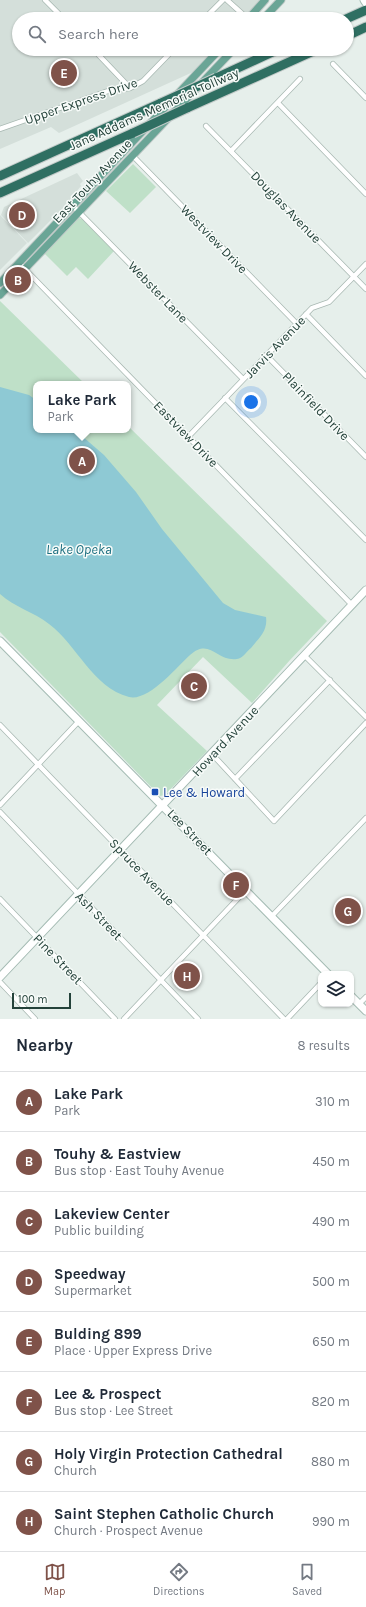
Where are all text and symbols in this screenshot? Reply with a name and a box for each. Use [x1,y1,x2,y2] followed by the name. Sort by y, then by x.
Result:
[12,12,354,56] search box
[26,23,48,45] icon: search
[58,25,139,43] text: Search here
[51,58,77,88] pin: E
[67,65,241,153] street label: Jane Addams Memorial Tollway
[23,74,139,128] street label: Upper Express Drive
[49,136,135,226] street label: East Touhy Avenue
[248,168,324,246] street label: Douglas Avenue
[9,200,35,230] pin: D
[177,202,251,277] street label: Westview Drive
[125,258,191,326] street label: Webster Lane
[5,265,31,295] pin: B
[242,313,308,381] street label: Jarvis Avenue
[280,369,353,444] street label: Plainfield Drive
[33,381,131,433] popup
[47,391,117,409] text: Lake Park
[241,392,261,412] your location
[151,398,222,470] street label: Eastview Drive
[47,409,74,424] text: Park
[69,446,95,476] pin: A
[46,541,112,558] water label: Lake Opeka
[181,671,207,701] pin: C
[189,703,262,779] street label: Howard Avenue
[163,785,245,800] place label: Lee & Howard
[150,787,160,797] marker: Lee & Howard
[164,806,216,858] street label: Lee Street
[106,835,178,909] street label: Spruce Avenue
[223,870,249,900] pin: F
[72,889,126,943] street label: Ash Street
[335,896,361,926] pin: G
[30,931,86,987] street label: Pine Street
[174,961,200,991] pin: H
[318,971,354,1007] map controls
[318,971,354,1007] button: layers
[12,991,71,1010] scale bar
[18,993,48,1006] text: 100 m
[16,1035,73,1055] text: Nearby
[297,1038,350,1053] text: 8 results
[54,1085,123,1103] text: Lake Park
[25,1094,33,1109] text: A
[315,1094,350,1109] text: 310 m
[54,1103,80,1118] text: Park
[54,1145,181,1163] text: Touhy & Eastview
[25,1154,33,1169] text: B
[312,1154,350,1169] text: 450 m
[54,1163,224,1178] text: Bus stop · East Touhy Avenue
[54,1205,169,1223] text: Lakeview Center
[25,1214,33,1229] text: C
[312,1214,350,1229] text: 490 m
[54,1223,144,1238] text: Public building
[54,1265,126,1283] text: Speedway
[25,1274,33,1289] text: D
[312,1274,350,1289] text: 500 m
[54,1283,132,1298] text: Supermarket
[54,1325,142,1343] text: Bulding 899
[25,1334,33,1349] text: E
[312,1334,350,1349] text: 650 m
[54,1343,212,1358] text: Place · Upper Express Drive
[54,1385,161,1403] text: Lee & Prospect
[25,1394,33,1409] text: F
[312,1394,350,1409] text: 820 m
[54,1403,173,1418] text: Bus stop · Lee Street
[54,1445,283,1463] text: Holy Virgin Protection Cathedral
[25,1454,33,1469] text: G
[311,1454,350,1469] text: 880 m
[54,1463,97,1478] text: Church
[54,1505,274,1523] text: Saint Stephen Catholic Church
[24,1514,34,1529] text: H
[312,1514,350,1529] text: 990 m
[54,1523,203,1538] text: Church · Prospect Avenue
[44,1561,66,1598] tab: Map
[153,1561,205,1598] tab: Directions
[292,1561,322,1598] tab: Saved

